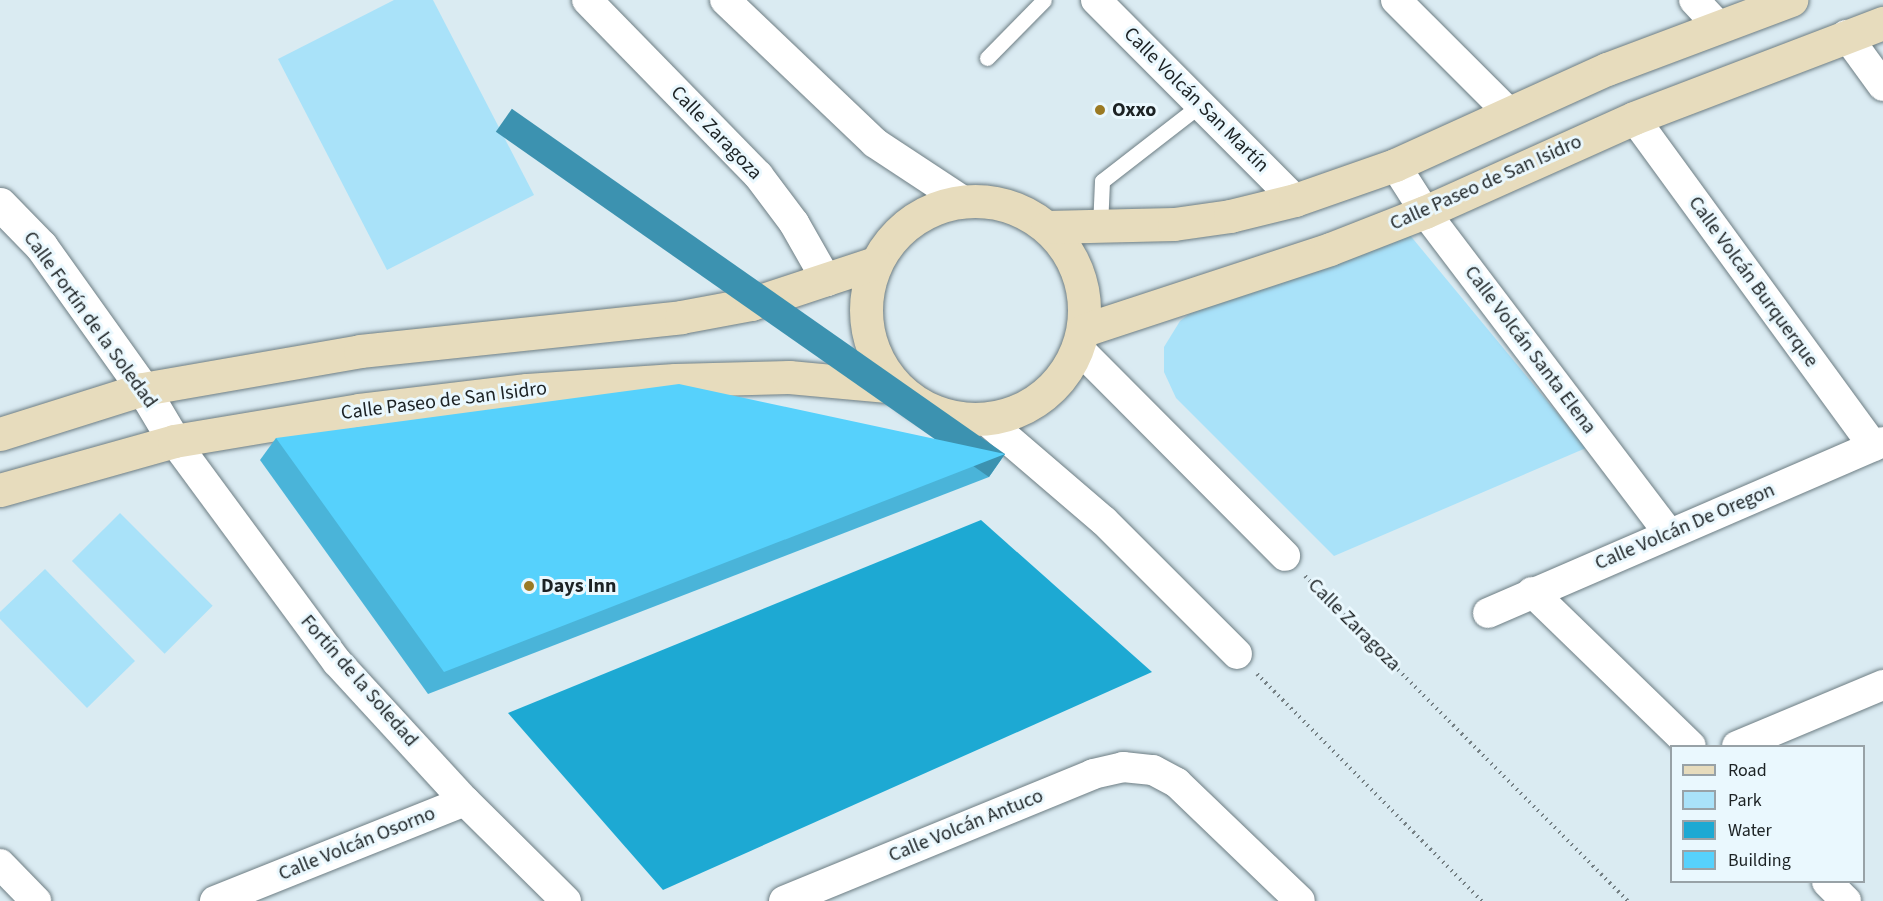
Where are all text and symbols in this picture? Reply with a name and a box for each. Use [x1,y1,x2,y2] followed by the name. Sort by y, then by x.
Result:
[1118,22,1274,178] street label: Calle Volcán San Martín
[665,81,767,185] street label: Calle Zaragoza
[1112,98,1156,122] place label: Oxxo
[1093,103,1107,117] marker: Oxxo
[1386,130,1586,236] street label: Calle Paseo de San Isidro
[1683,192,1823,372] street label: Calle Volcán Burquerque
[18,227,162,413] street label: Calle Fortín de la Soledad
[1459,261,1601,439] street label: Calle Volcán Santa Elena
[340,376,548,426] street label: Calle Paseo de San Isidro
[1591,478,1779,576] street label: Calle Volcán De Oregon
[541,574,616,598] place label: Days Inn
[1303,574,1405,676] street label: Calle Zaragoza
[522,579,536,593] marker: Days Inn
[295,610,423,752] street label: Fortín de la Soledad
[1670,745,1865,883] legend
[1728,758,1767,783] text: Road
[885,784,1047,868] street label: Calle Volcán Antuco
[1728,788,1762,813] text: Park
[275,802,439,886] street label: Calle Volcán Osorno
[1728,818,1772,843] text: Water
[1728,848,1791,873] text: Building

